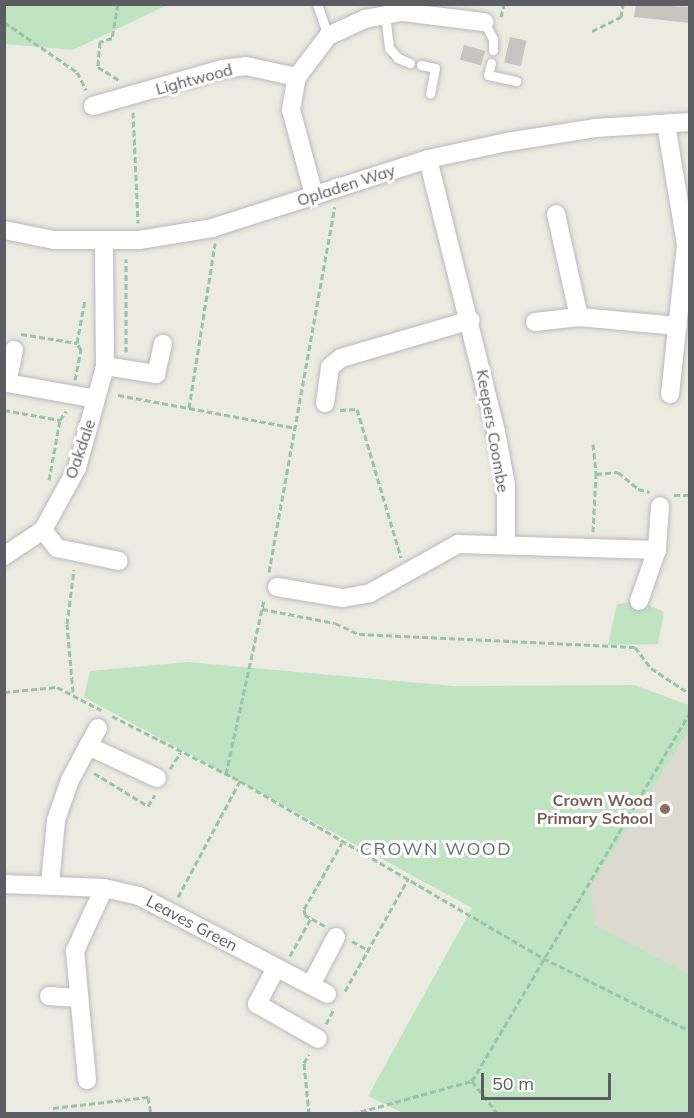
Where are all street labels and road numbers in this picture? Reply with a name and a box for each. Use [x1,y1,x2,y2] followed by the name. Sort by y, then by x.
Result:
[153,60,235,98] street label: Lightwood
[294,160,398,210] street label: Opladen Way
[473,368,513,494] street label: Keepers Coombe
[61,417,99,481] street label: Oakdale
[143,891,241,955] street label: Leaves Green

